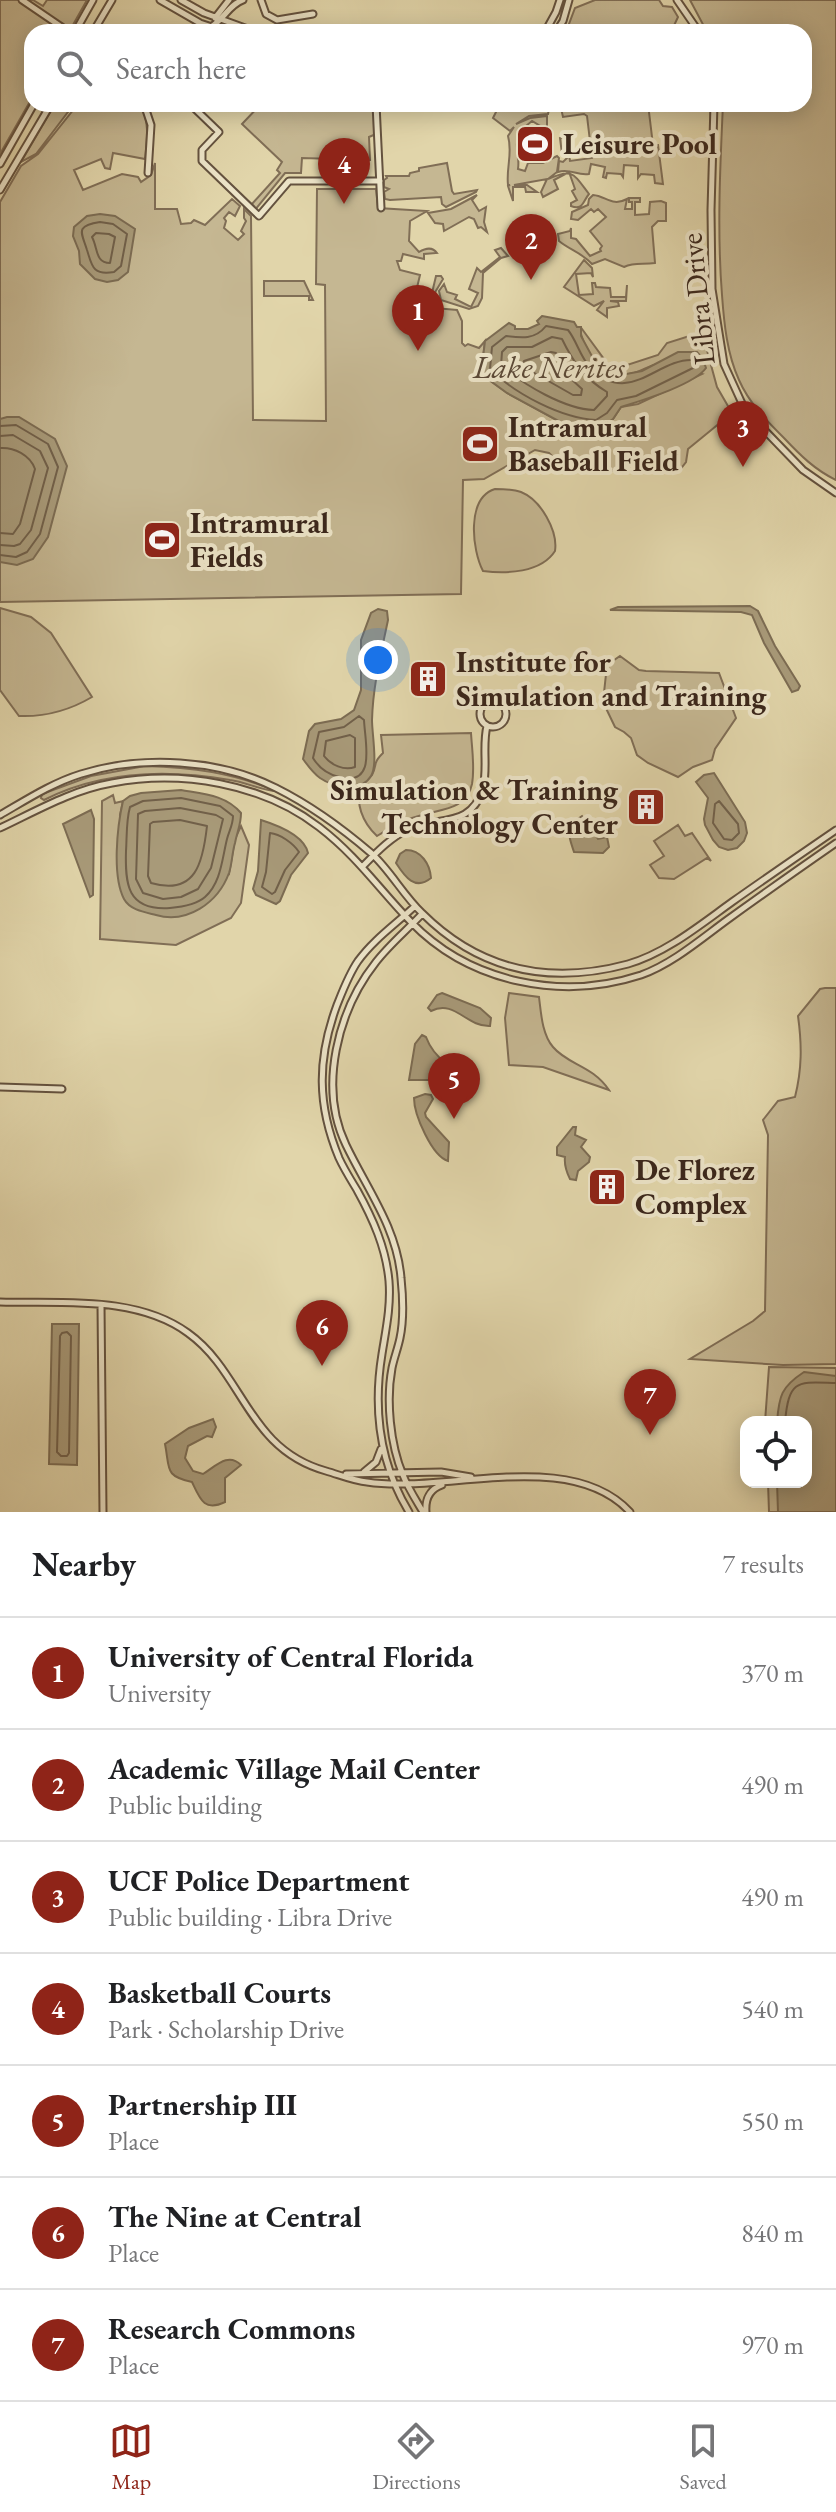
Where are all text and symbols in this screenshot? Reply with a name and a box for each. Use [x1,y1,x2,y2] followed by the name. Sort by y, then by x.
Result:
[24,24,812,112] search box
[52,46,96,90] icon: search
[116,49,246,88] text: Search here
[514,123,556,165] sports icon: Leisure Pool
[563,124,717,163] place label: Leisure Pool
[318,138,370,204] pin: 4
[505,214,557,280] pin: 2
[671,231,724,367] street label: Libra Drive
[392,285,444,351] pin: 1
[472,346,625,388] water label: Lake Nerites
[717,401,769,467] pin: 3
[508,407,679,480] place label: Intramural Baseball Field
[459,423,501,465] sports icon: Intramural Baseball Field
[190,503,330,576] place label: Intramural Fields
[141,519,183,561] sports icon: Intramural Fields
[358,640,398,680] your location
[456,642,767,715] place label: Institute for Simulation and Training
[407,658,449,700] building icon: Institute for Simulation and Training
[330,770,619,843] place label: Simulation & Training Technology Center
[625,786,667,828] building icon: Simulation & Training Technology Center
[428,1053,480,1119] pin: 5
[635,1150,755,1223] place label: De Florez Complex
[586,1166,628,1208] building icon: De Florez Complex
[296,1300,348,1366] pin: 6
[624,1369,676,1435] pin: 7
[740,1416,812,1488] map controls
[740,1416,812,1488] button: locate
[32,1542,136,1586] text: Nearby
[723,1547,804,1581] text: 7 results
[108,1637,473,1676] text: University of Central Florida
[51,1656,65,1690] text: 1
[741,1656,804,1690] text: 370 m
[108,1676,211,1710] text: University
[108,1749,480,1788] text: Academic Village Mail Center
[51,1768,65,1802] text: 2
[741,1768,804,1802] text: 490 m
[108,1788,262,1822] text: Public building
[108,1861,410,1900] text: UCF Police Department
[51,1880,65,1914] text: 3
[741,1880,804,1914] text: 490 m
[108,1900,392,1934] text: Public building · Libra Drive
[108,1973,331,2012] text: Basketball Courts
[51,1992,65,2026] text: 4
[741,1992,804,2026] text: 540 m
[108,2012,344,2046] text: Park · Scholarship Drive
[108,2085,297,2124] text: Partnership III
[51,2104,65,2138] text: 5
[741,2104,804,2138] text: 550 m
[108,2124,159,2158] text: Place
[108,2197,361,2236] text: The Nine at Central
[51,2216,65,2250] text: 6
[741,2216,804,2250] text: 840 m
[108,2236,159,2270] text: Place
[108,2309,355,2348] text: Research Commons
[51,2328,65,2362] text: 7
[741,2328,804,2362] text: 970 m
[108,2348,159,2382] text: Place
[109,2419,153,2496] tab: Map
[372,2419,461,2496] tab: Directions
[679,2419,727,2496] tab: Saved

